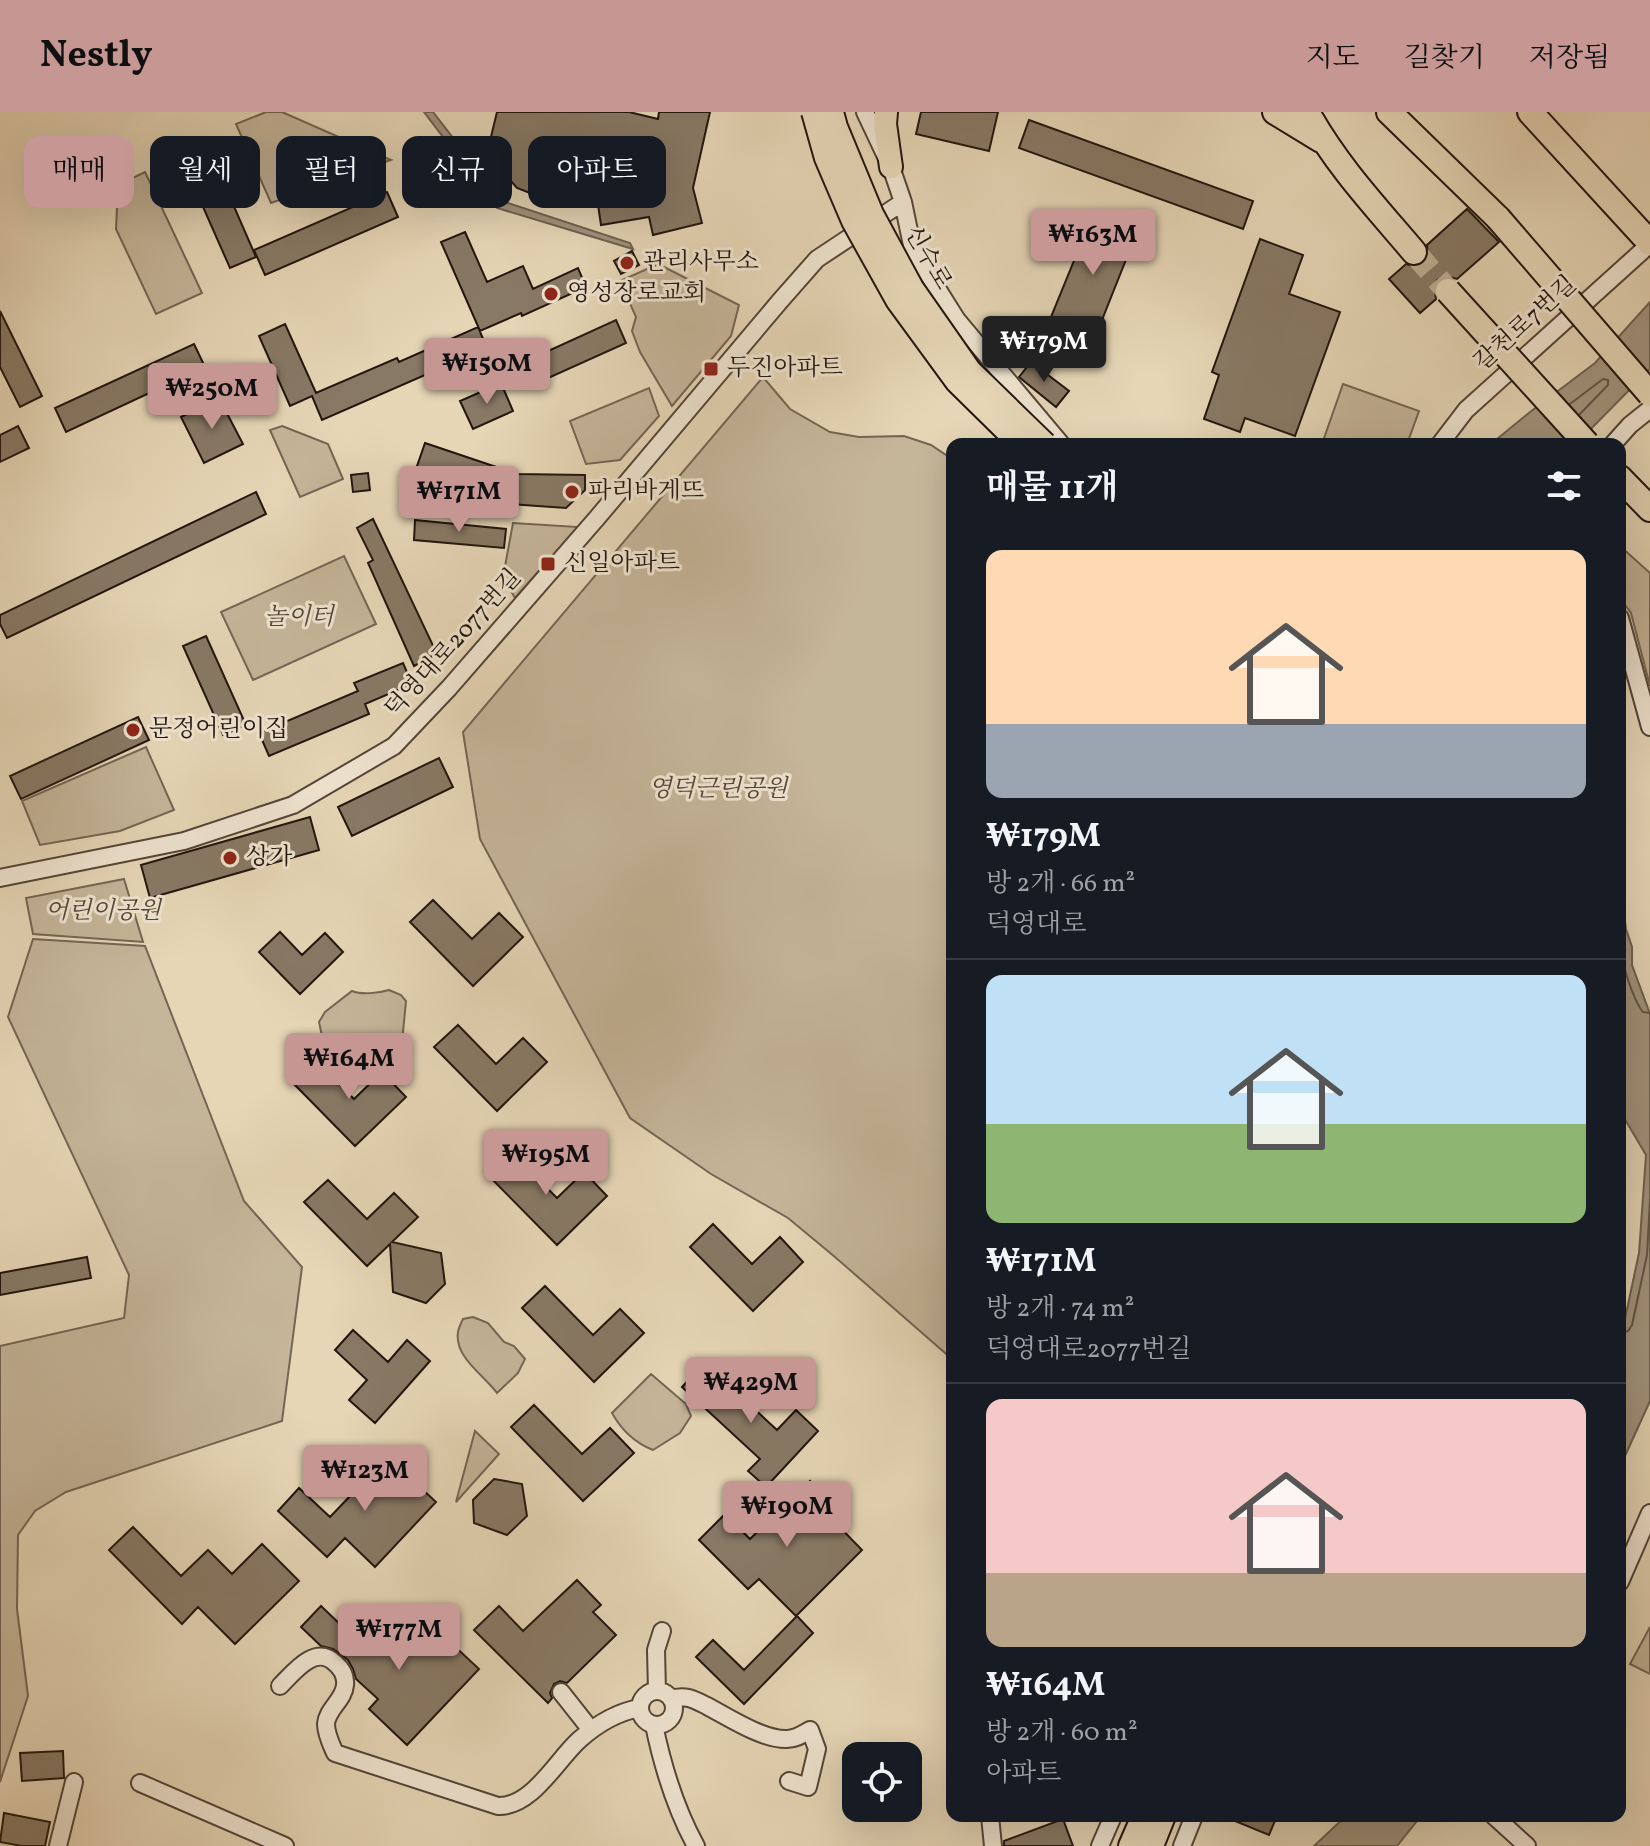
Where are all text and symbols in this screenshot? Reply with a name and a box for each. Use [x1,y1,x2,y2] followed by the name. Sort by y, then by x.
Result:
[40,30,153,83] text: Nestly
[1306,39,1360,78] text: 지도
[1404,39,1485,78] text: 길찾기
[1529,39,1610,78] text: 저장됨
[24,136,134,208] chip: 매매
[150,136,260,208] chip: 월세
[276,136,386,208] chip: 필터
[402,136,512,208] chip: 신규
[528,136,666,208] chip: 아파트
[1037,209,1149,277] pin: ₩163M
[1049,217,1137,253] text: ₩163M
[895,219,959,297] street label: 신수로
[643,246,759,280] place label: 관리사무소
[618,254,636,272] marker: 관리사무소
[1467,269,1585,379] street label: 갈천로7번길
[567,277,706,311] place label: 영성장로교회
[542,285,560,303] marker: 영성장로교회
[988,316,1100,384] pin: ₩179M
[1000,324,1088,360] text: ₩179M
[431,338,543,406] pin: ₩150M
[442,346,532,382] text: ₩150M
[727,352,843,386] place label: 두진아파트
[702,360,720,378] marker: 두진아파트
[156,363,268,431] pin: ₩250M
[166,371,258,407] text: ₩250M
[1542,464,1586,508] icon: filters
[403,466,515,534] pin: ₩171M
[986,466,1119,513] text: 매물 11개
[417,474,501,510] text: ₩171M
[588,475,704,509] place label: 파리바게뜨
[563,483,581,501] marker: 파리바게뜨
[564,547,680,581] place label: 신일아파트
[539,555,557,573] marker: 신일아파트
[378,562,530,726] street label: 덕영대로2077번길
[264,601,336,635] park label: 놀이터
[1214,602,1358,746] icon: home
[149,713,288,747] place label: 문정어린이집
[124,721,142,739] marker: 문정어린이집
[648,773,789,807] park label: 영덕근린공원
[986,814,1101,861] text: ₩179M
[246,841,292,875] place label: 상가
[221,849,239,867] marker: 상가
[986,866,1135,902] text: 방 2개 · 66 m²
[45,895,163,929] park label: 어린이공원
[986,907,1086,943] text: 덕영대로
[1214,1027,1358,1171] icon: home
[293,1033,405,1101] pin: ₩164M
[303,1041,395,1077] text: ₩164M
[490,1129,602,1197] pin: ₩195M
[502,1137,590,1173] text: ₩195M
[986,1239,1096,1286] text: ₩171M
[986,1291,1134,1327] text: 방 2개 · 74 m²
[986,1332,1191,1368] text: 덕영대로2077번길
[695,1357,807,1425] pin: ₩429M
[704,1365,798,1401] text: ₩429M
[309,1445,421,1513] pin: ₩123M
[1214,1451,1358,1595] icon: home
[321,1453,409,1489] text: ₩123M
[731,1481,843,1549] pin: ₩190M
[741,1489,833,1525] text: ₩190M
[343,1604,455,1672] pin: ₩177M
[356,1612,442,1648] text: ₩177M
[986,1663,1105,1710] text: ₩164M
[986,1715,1138,1751] text: 방 2개 · 60 m²
[842,1742,922,1822] map controls
[842,1742,922,1822] button: locate
[986,1756,1061,1792] text: 아파트

